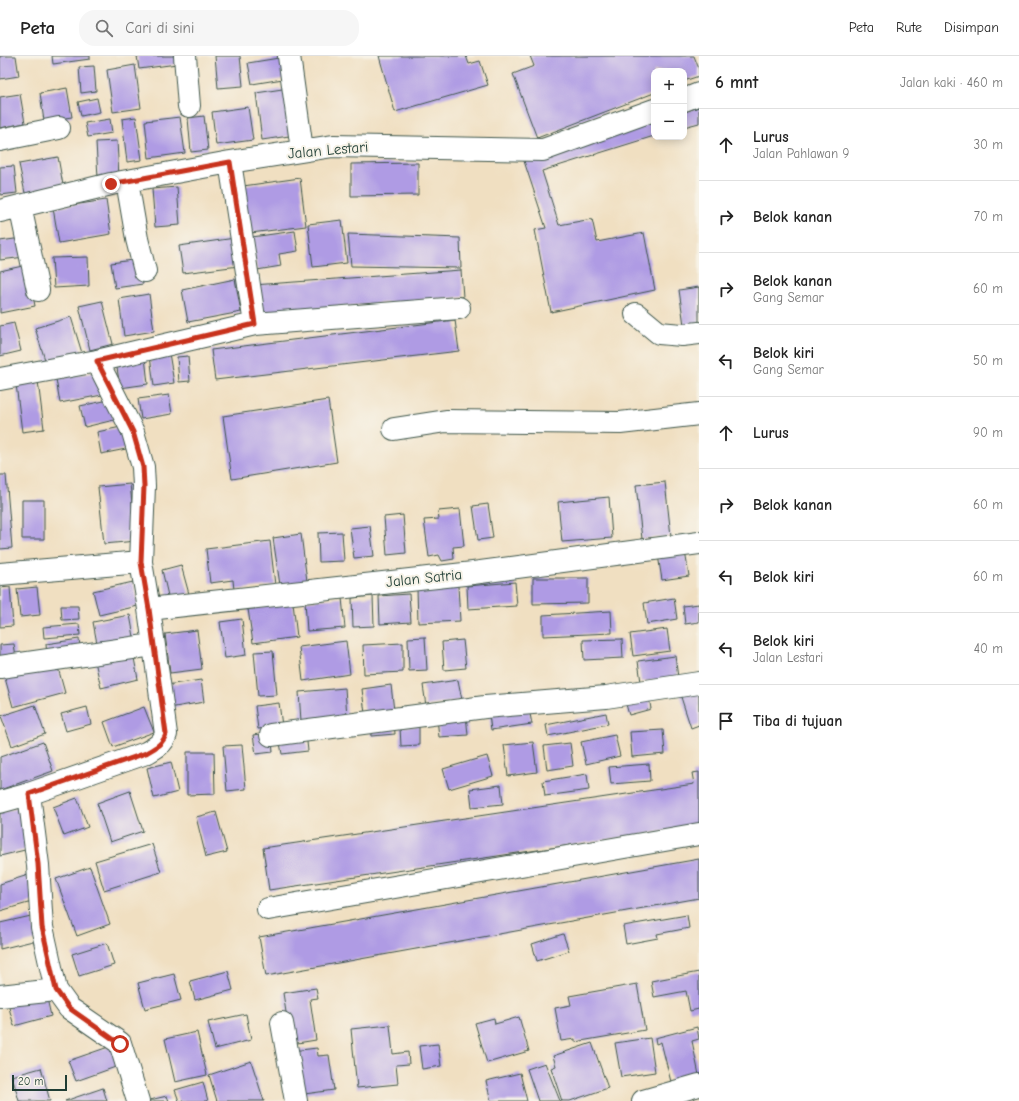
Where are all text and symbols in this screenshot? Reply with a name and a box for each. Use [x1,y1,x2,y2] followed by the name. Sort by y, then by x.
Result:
[79,10,359,46] search box
[20,17,55,39] text: Peta
[93,17,115,39] icon: search
[125,19,194,37] text: Cari di sini
[849,19,874,36] text: Peta
[896,19,922,36] text: Rute
[944,19,999,36] text: Disimpan
[651,68,687,140] map controls
[651,68,687,104] button: +
[715,73,758,92] text: 6 mnt
[900,75,1003,90] text: Jalan kaki · 460 m
[651,104,687,140] button: −
[753,128,789,146] text: Lurus
[715,134,737,156] icon: ahead
[973,137,1003,152] text: 30 m
[287,138,369,162] street label: Jalan Lestari
[753,146,849,161] text: Jalan Pahlawan 9
[102,175,120,193] route end
[715,206,737,228] icon: right
[753,208,832,226] text: Belok kanan
[974,209,1003,224] text: 70 m
[753,272,832,290] text: Belok kanan
[715,278,737,300] icon: right
[973,281,1003,296] text: 60 m
[753,290,824,305] text: Gang Semar
[753,344,814,362] text: Belok kiri
[715,350,737,372] icon: left
[973,353,1003,368] text: 50 m
[753,362,824,377] text: Gang Semar
[715,422,737,444] icon: ahead
[753,424,789,442] text: Lurus
[973,425,1003,440] text: 90 m
[715,494,737,516] icon: right
[753,496,832,514] text: Belok kanan
[973,497,1003,512] text: 60 m
[385,565,463,591] street label: Jalan Satria
[715,566,737,588] icon: left
[753,568,814,586] text: Belok kiri
[973,569,1003,584] text: 60 m
[753,632,814,650] text: Belok kiri
[715,638,737,660] icon: left
[974,641,1003,656] text: 40 m
[753,650,823,665] text: Jalan Lestari
[715,710,737,732] icon: arrive
[753,712,842,730] text: Tiba di tujuan
[111,1035,129,1053] route start
[12,1073,67,1092] scale bar
[18,1075,43,1088] text: 20 m

